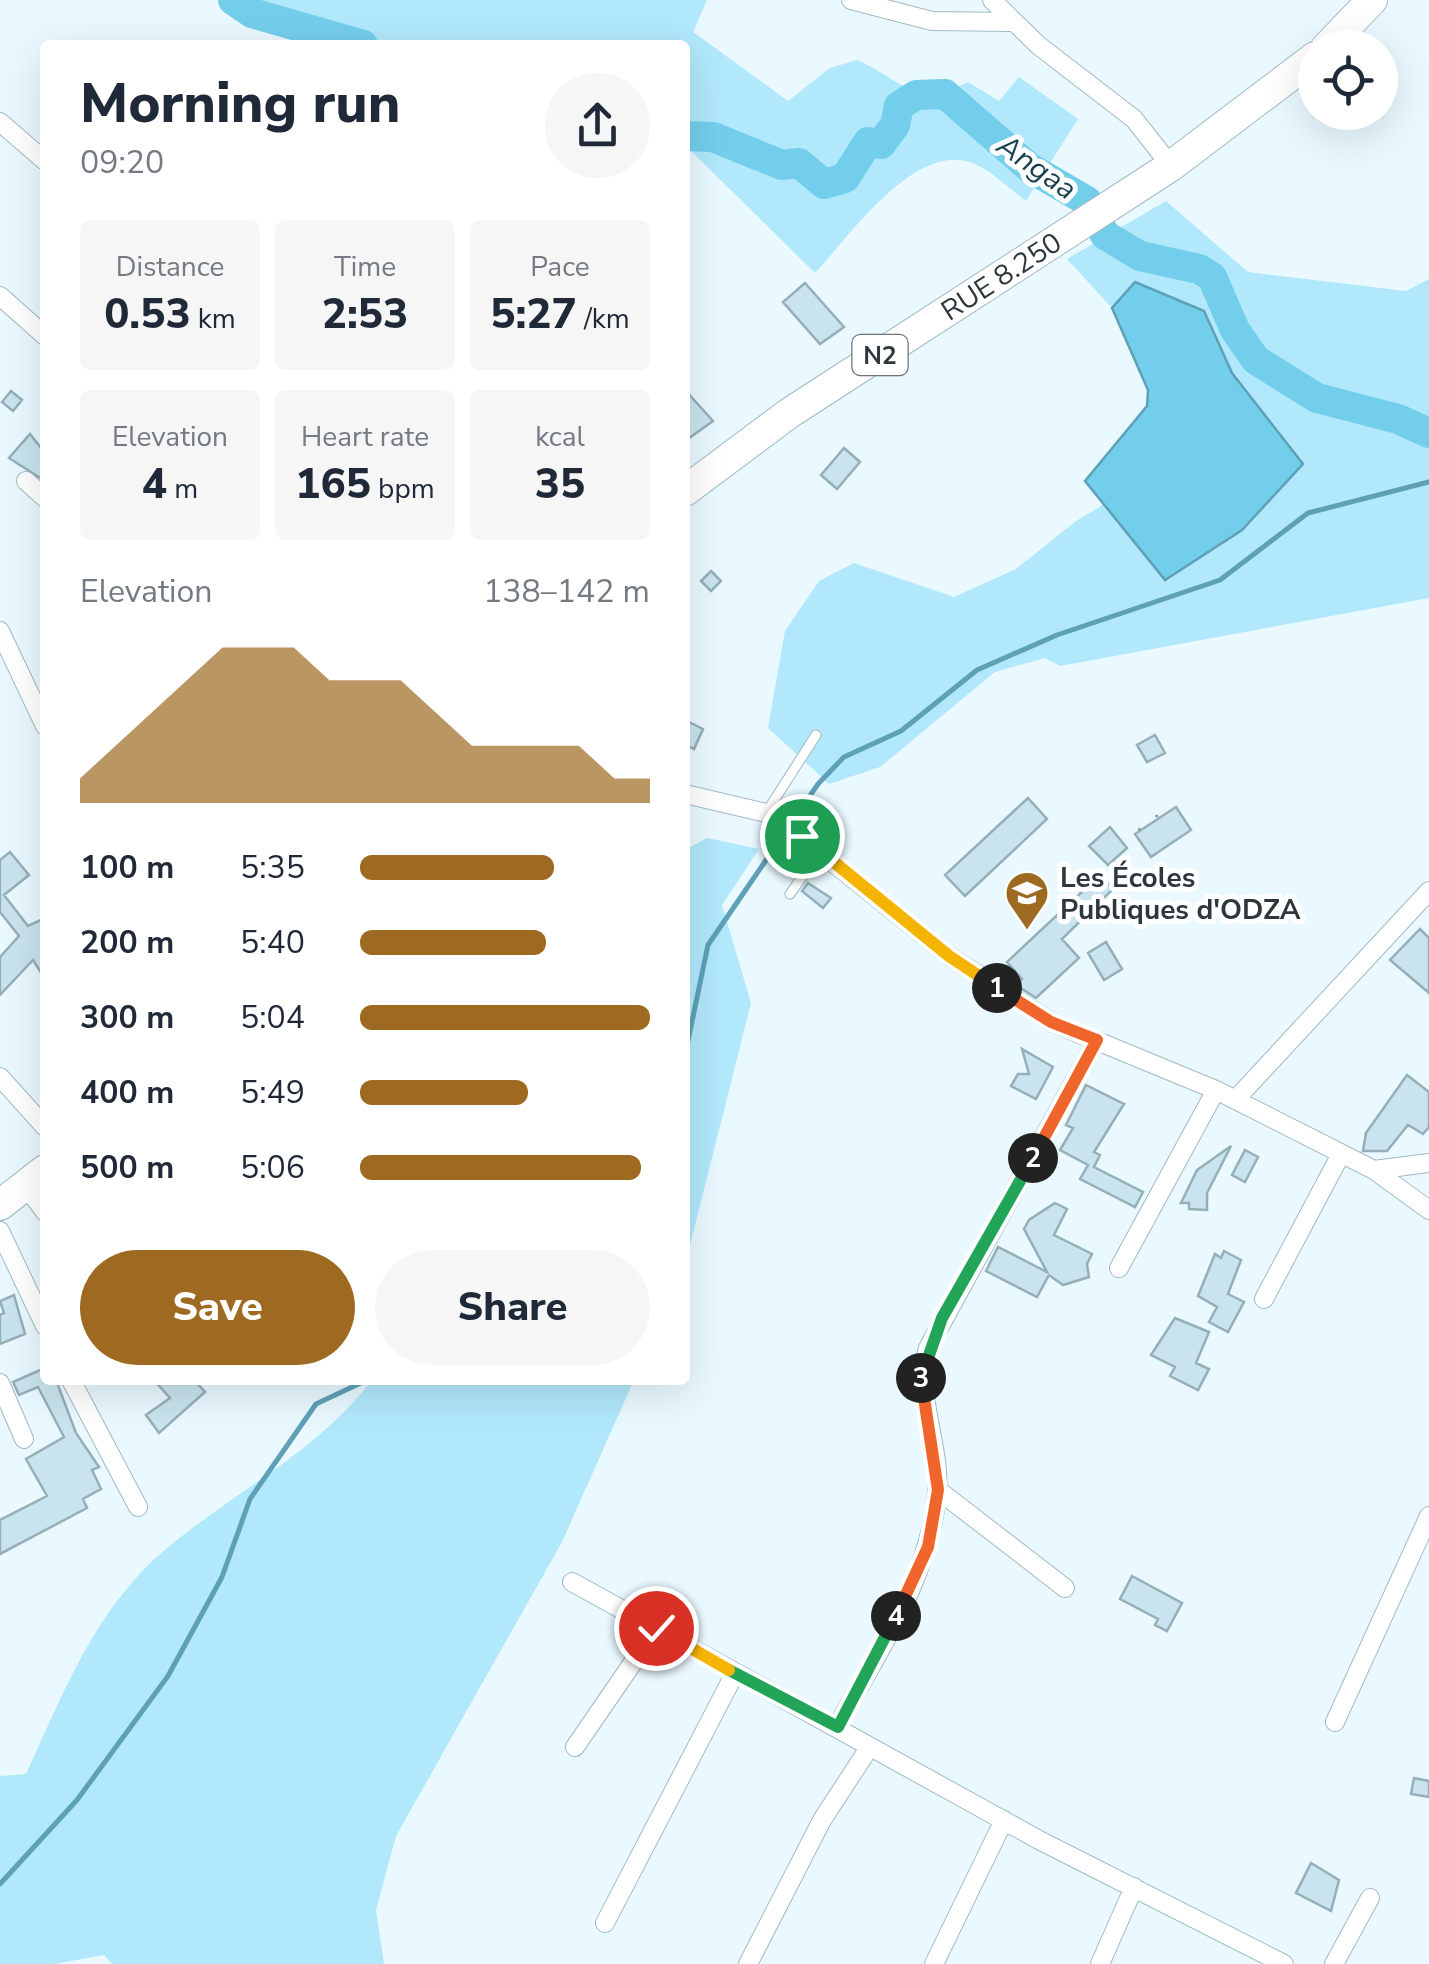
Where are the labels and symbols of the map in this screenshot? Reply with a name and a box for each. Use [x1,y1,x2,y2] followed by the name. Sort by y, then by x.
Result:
[988,125,1085,210] water label: Angaa
[934,224,1069,330] street label: RUE 8.250
[852,335,908,375] road number: N2
[760,794,845,879] pin
[1060,859,1301,929] place label: Les Écoles Publiques d'ODZA
[1004,870,1050,931] school or university icon: Les Écoles Publiques d'ODZA
[972,963,1022,1013] pin: 1
[1008,1133,1058,1183] pin: 2
[896,1353,946,1403] pin: 3
[614,1586,699,1671] pin
[871,1591,921,1641] pin: 4

